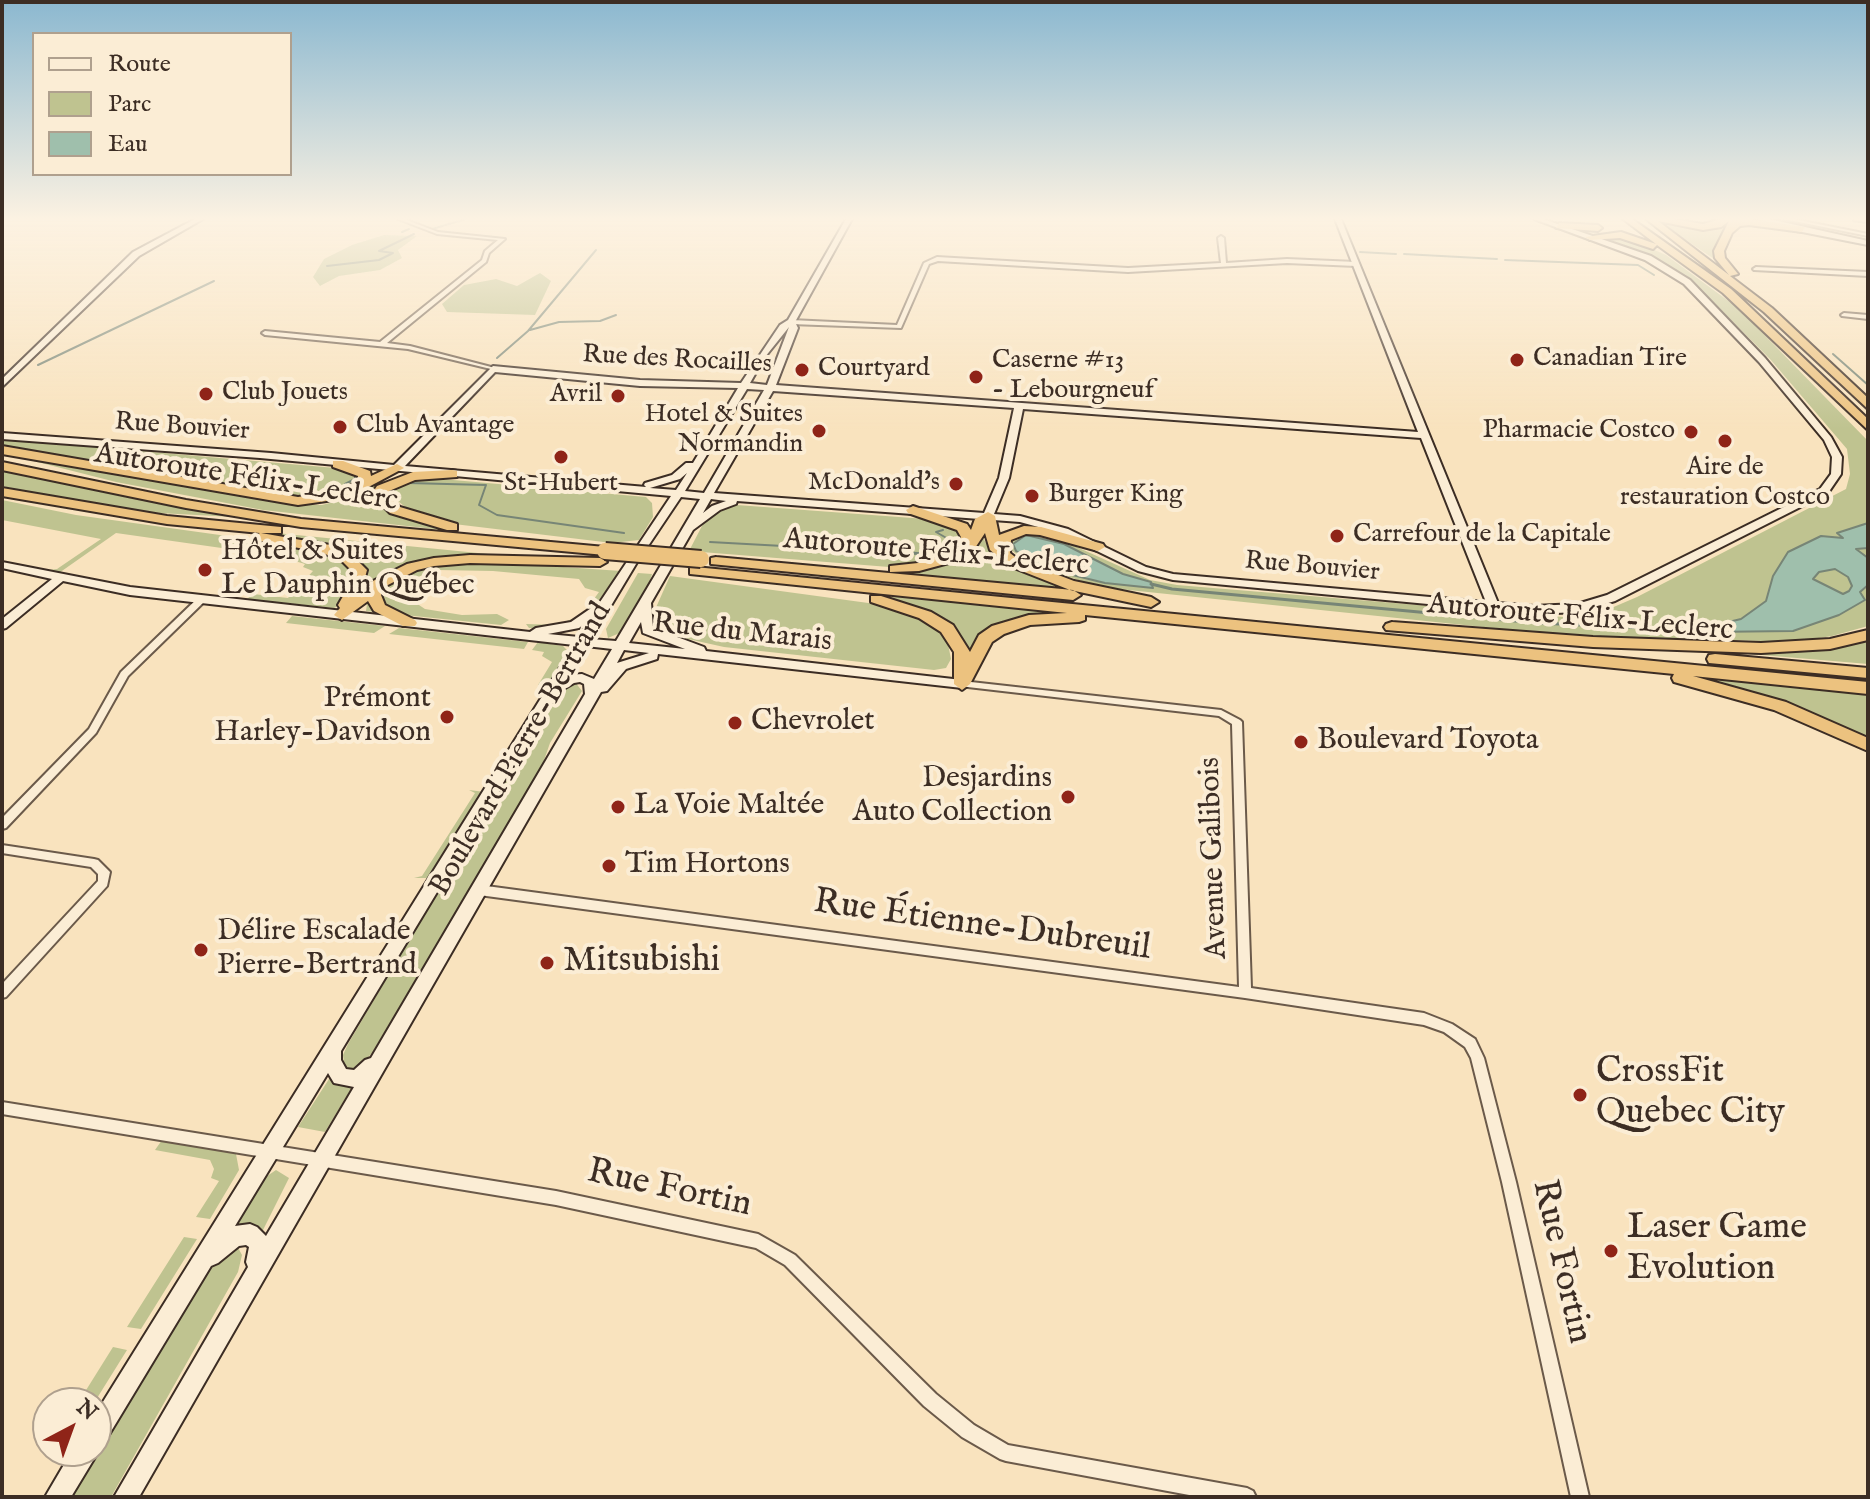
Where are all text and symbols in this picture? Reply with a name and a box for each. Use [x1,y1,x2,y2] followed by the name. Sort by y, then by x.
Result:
[32,32,292,176] legend
[108,49,171,80] text: Route
[108,89,151,120] text: Parc
[108,129,147,160] text: Eau
[582,340,772,382] street label: Rue des Rocailles
[1533,344,1687,376] place label: Canadian Tire
[992,346,1154,408] place label: Caserne #13 - Lebourgneuf
[1508,351,1526,369] marker: Canadian Tire
[818,354,930,386] place label: Courtyard
[793,361,811,379] marker: Courtyard
[967,368,985,386] marker: Caserne #13 - Lebourgneuf
[222,378,348,410] place label: Club Jouets
[550,380,602,412] place label: Avril
[197,385,215,403] marker: Club Jouets
[609,387,627,405] marker: Avril
[645,400,803,462] place label: Hotel & Suites Normandin
[113,408,251,448] street label: Rue Bouvier
[356,411,514,443] place label: Club Avantage
[1483,416,1675,448] place label: Pharmacie Costco
[331,418,349,436] marker: Club Avantage
[810,422,828,440] marker: Hotel & Suites Normandin
[1682,423,1700,441] marker: Pharmacie Costco
[1716,432,1734,450] marker: Aire de restauration Costco
[92,437,400,521] street label: Autoroute Félix-Leclerc
[552,448,570,466] marker: St-Hubert
[1620,453,1830,514] place label: Aire de restauration Costco
[808,468,940,500] place label: McDonald's
[504,469,618,501] place label: St-Hubert
[947,475,965,493] marker: McDonald's
[1048,480,1183,512] place label: Burger King
[1023,487,1041,505] marker: Burger King
[1353,520,1611,552] place label: Carrefour de la Capitale
[782,523,1090,585] street label: Autoroute Félix-Leclerc
[1328,527,1346,545] marker: Carrefour de la Capitale
[221,535,475,606] place label: Hôtel & Suites Le Dauphin Québec
[1243,547,1381,589] street label: Rue Bouvier
[196,561,214,579] marker: Hôtel & Suites Le Dauphin Québec
[1426,588,1734,650] street label: Autoroute Félix-Leclerc
[423,597,621,903] street label: Boulevard Pierre-Bertrand
[650,607,834,661] street label: Rue du Marais
[214,682,431,752] place label: Prémont Harley-Davidson
[751,705,875,741] place label: Chevrolet
[438,708,456,726] marker: Prémont Harley-Davidson
[726,714,744,732] marker: Chevrolet
[1317,724,1539,760] place label: Boulevard Toyota
[1292,733,1310,751] marker: Boulevard Toyota
[1193,757,1237,959] street label: Avenue Galibois
[853,762,1052,832] place label: Desjardins Auto Collection
[1059,788,1077,806] marker: Desjardins Auto Collection
[634,789,824,825] place label: La Voie Maltée
[609,798,627,816] marker: La Voie Maltée
[625,848,790,884] place label: Tim Hortons
[600,857,618,875] marker: Tim Hortons
[811,882,1153,972] street label: Rue Étienne-Dubreuil
[217,915,417,986] place label: Délire Escalade Pierre-Bertrand
[192,941,210,959] marker: Délire Escalade Pierre-Bertrand
[563,941,720,985] place label: Mitsubishi
[538,954,556,972] marker: Mitsubishi
[1596,1052,1785,1137] place label: CrossFit Quebec City
[1571,1086,1589,1104] marker: CrossFit Quebec City
[583,1152,755,1228] street label: Rue Fortin
[1520,1176,1600,1348] street label: Rue Fortin
[1627,1208,1807,1293] place label: Laser Game Evolution
[1602,1242,1620,1260] marker: Laser Game Evolution
[32,1387,112,1467] north arrow
[70,1394,103,1427] text: N

